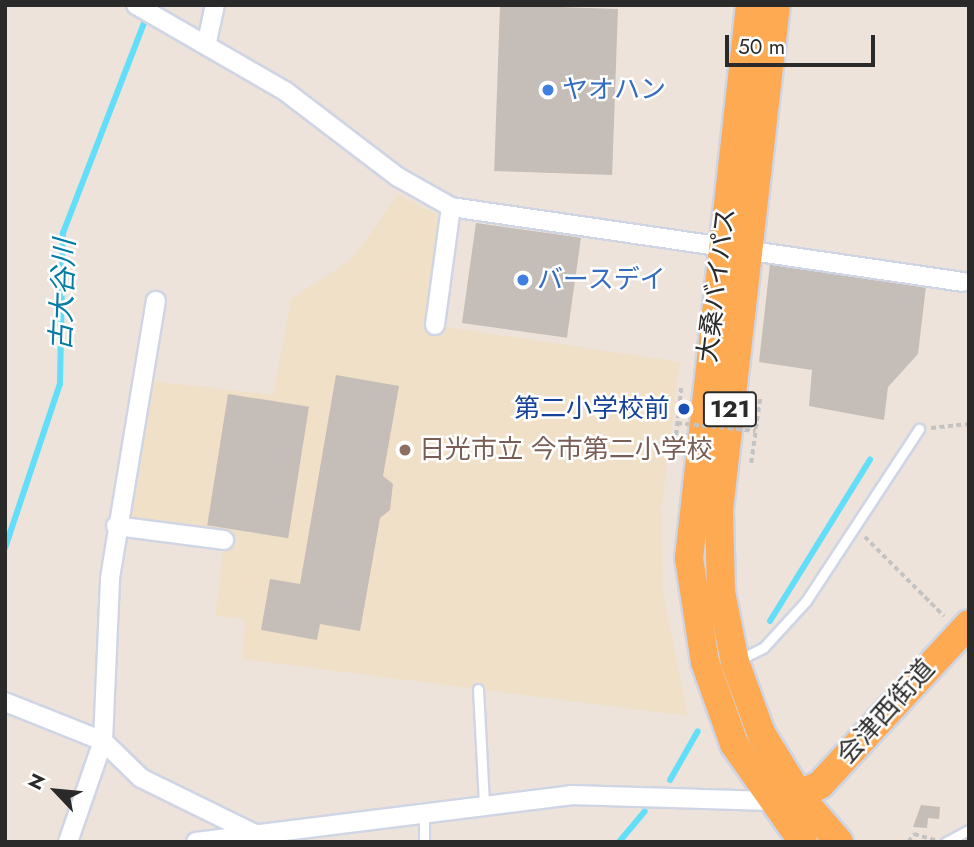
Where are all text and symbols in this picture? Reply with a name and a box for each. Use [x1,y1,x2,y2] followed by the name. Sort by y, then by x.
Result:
[729,21,880,65] scale bar
[738,32,785,62] text: 50 m
[562,74,666,106] place label: ヤオハン
[540,82,556,98] marker: ヤオハン
[692,206,742,364] street label: 大桑バイパス
[44,238,82,352] water label: 古大谷川
[537,264,667,296] place label: バースデイ
[515,272,531,288] marker: バースデイ
[702,388,758,430] road number: 121
[514,393,670,425] place label: 第二小学校前
[676,401,692,417] marker: 第二小学校前
[419,434,713,466] place label: 日光市立 今市第二小学校
[397,442,413,458] marker: 日光市立 今市第二小学校
[831,653,941,771] street label: 会津西街道
[21,756,91,826] north arrow
[21,769,52,794] text: N

